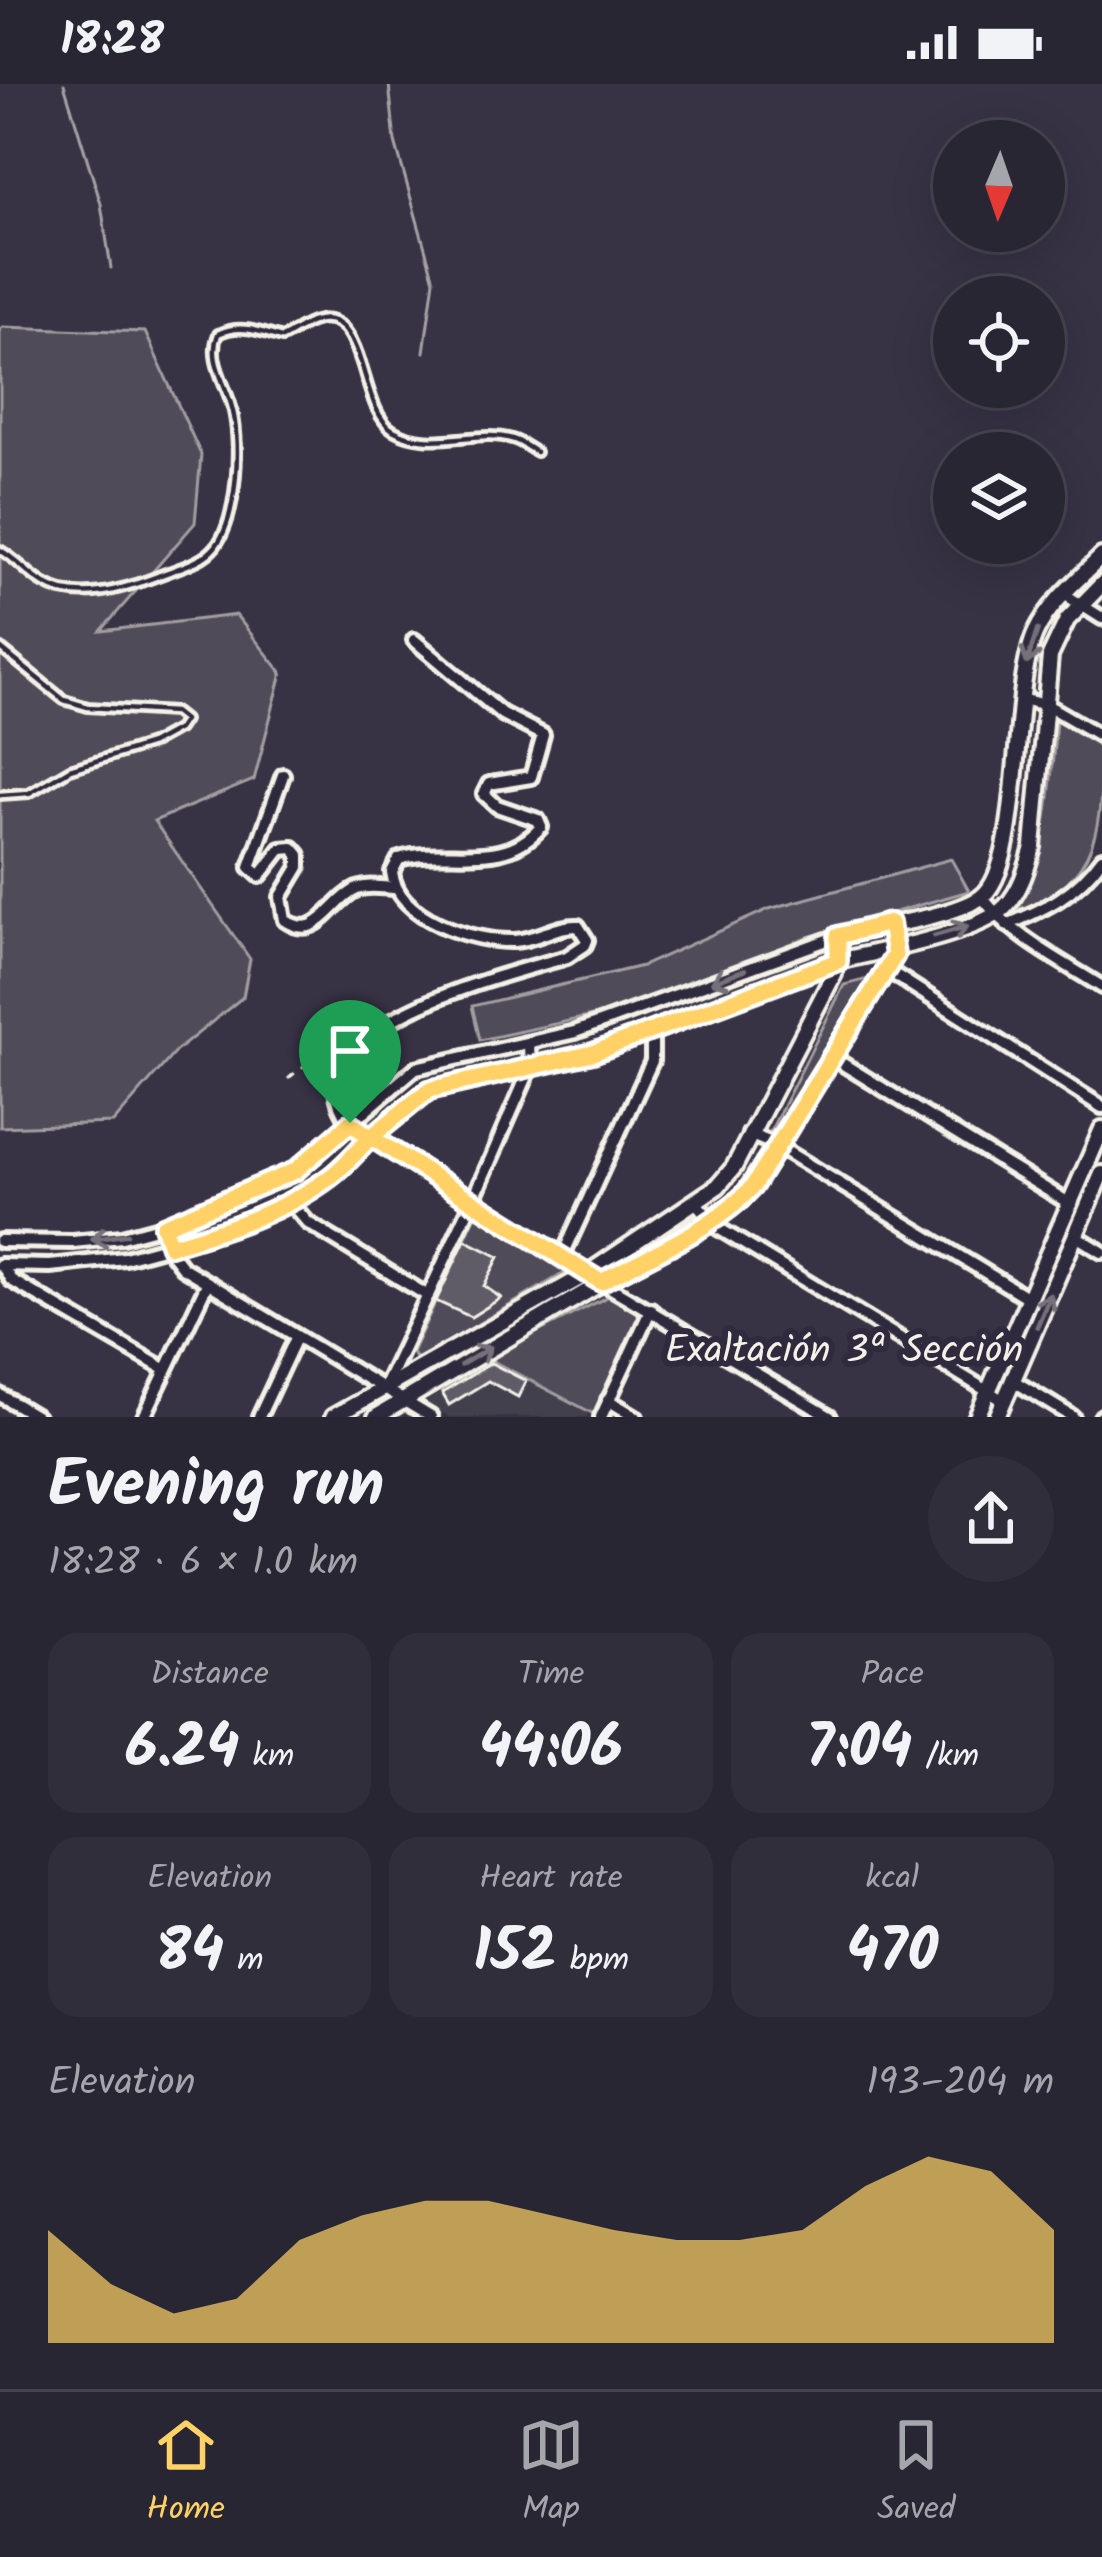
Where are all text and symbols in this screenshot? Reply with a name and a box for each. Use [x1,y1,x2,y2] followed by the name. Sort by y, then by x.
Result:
[60,6,164,78] text: 18:28
[933,120,1065,252] north arrow
[933,120,1065,564] map controls
[933,276,1065,408] button: locate
[933,432,1065,564] button: layers
[1019,627,1041,665] one-way arrow
[932,919,970,941] one-way arrow
[711,966,748,988] one-way arrow
[299,1000,401,1123] pin
[317,1018,383,1084] icon: arrive
[90,1226,129,1249] one-way arrow
[1035,1292,1056,1329] one-way arrow
[665,1321,1023,1383] district label: Exaltación 3ª Sección
[458,1344,493,1368] one-way arrow
[48,1435,384,1540] text: Evening run
[928,1456,1054,1582] button: share
[48,1533,358,1595] text: 18:28 · 6 × 1.0 km
[150,1649,269,1702] text: Distance
[518,1649,584,1702] text: Time
[861,1649,924,1702] text: Pace
[125,1702,239,1798] text: 6.24
[479,1702,623,1798] text: 44:06
[806,1702,912,1798] text: 7:04
[239,1731,294,1784] text: km
[912,1731,979,1784] text: /km
[147,1853,272,1906] text: Elevation
[479,1853,623,1906] text: Heart rate
[865,1853,919,1906] text: kcal
[156,1906,224,2002] text: 84
[473,1906,556,2002] text: 152
[846,1906,938,2002] text: 470
[224,1935,263,1988] text: m
[556,1935,629,1988] text: bpm
[48,2053,196,2115] text: Elevation
[866,2053,1054,2115] text: 193–204 m
[147,2412,225,2537] tab: Home
[518,2412,584,2537] tab: Map
[877,2412,955,2537] tab: Saved

